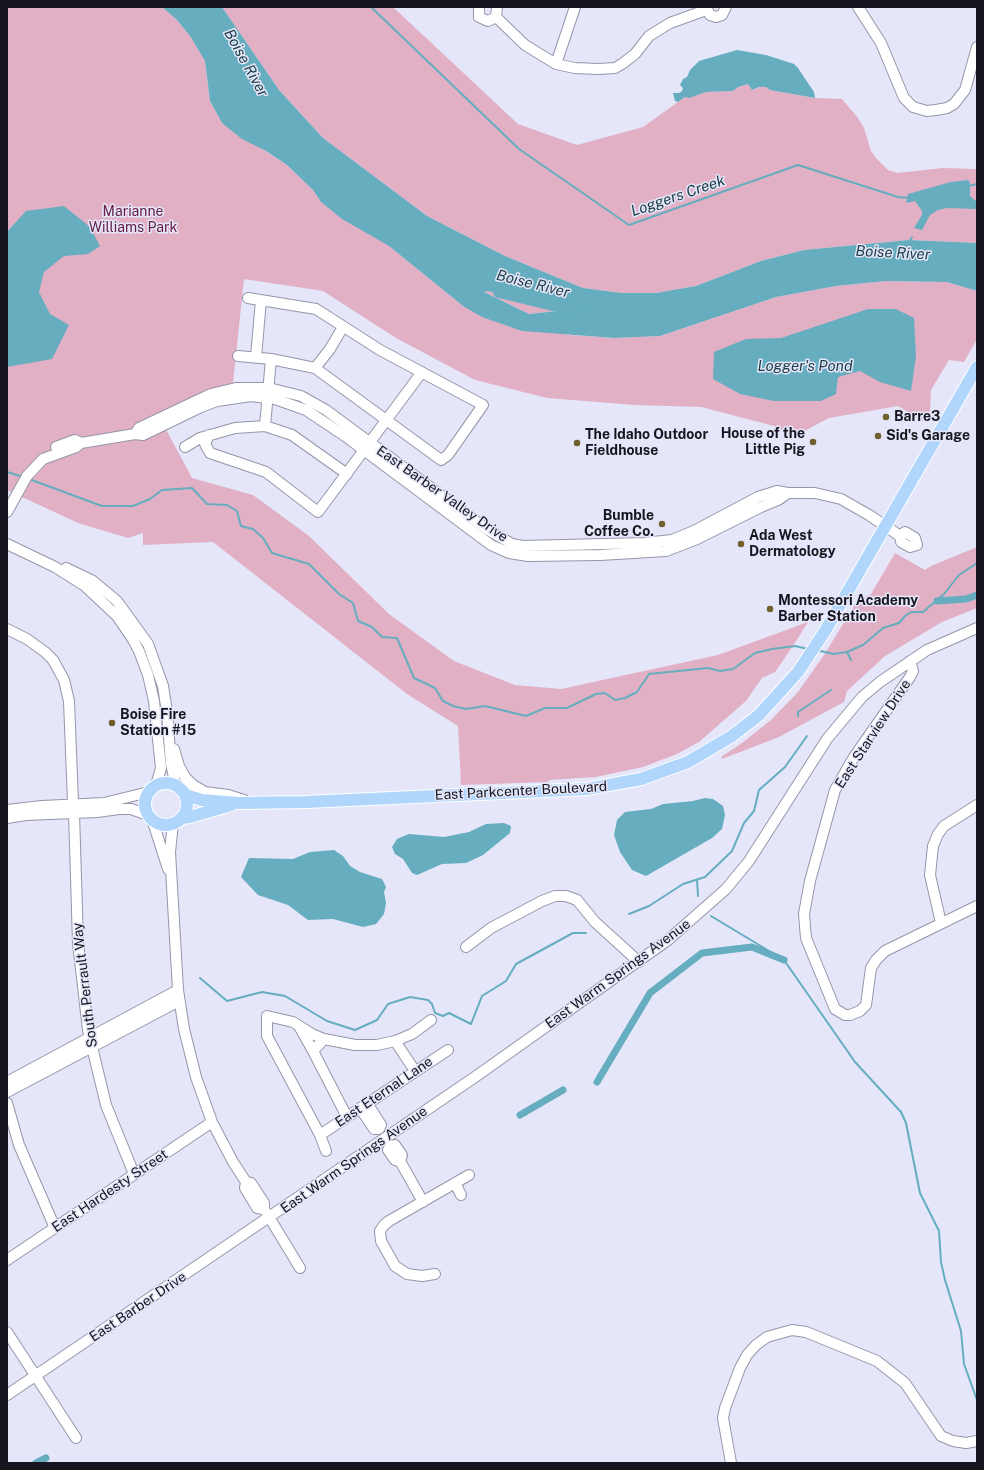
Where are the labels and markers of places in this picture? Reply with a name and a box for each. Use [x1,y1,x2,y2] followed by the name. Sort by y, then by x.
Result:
[894,409,940,425] place label: Barre3
[881,412,891,422] marker: Barre3
[721,426,805,458] place label: House of the Little Pig
[585,427,708,460] place label: The Idaho Outdoor Fieldhouse
[886,428,970,444] place label: Sid's Garage
[873,431,883,441] marker: Sid's Garage
[808,437,818,447] marker: House of the Little Pig
[572,438,582,448] marker: The Idaho Outdoor Fieldhouse
[584,508,654,540] place label: Bumble Coffee Co.
[657,519,667,529] marker: Bumble Coffee Co.
[749,528,836,560] place label: Ada West Dermatology
[736,539,746,549] marker: Ada West Dermatology
[778,593,918,626] place label: Montessori Academy Barber Station
[765,604,775,614] marker: Montessori Academy Barber Station
[120,707,196,740] place label: Boise Fire Station #15
[107,718,117,728] marker: Boise Fire Station #15

